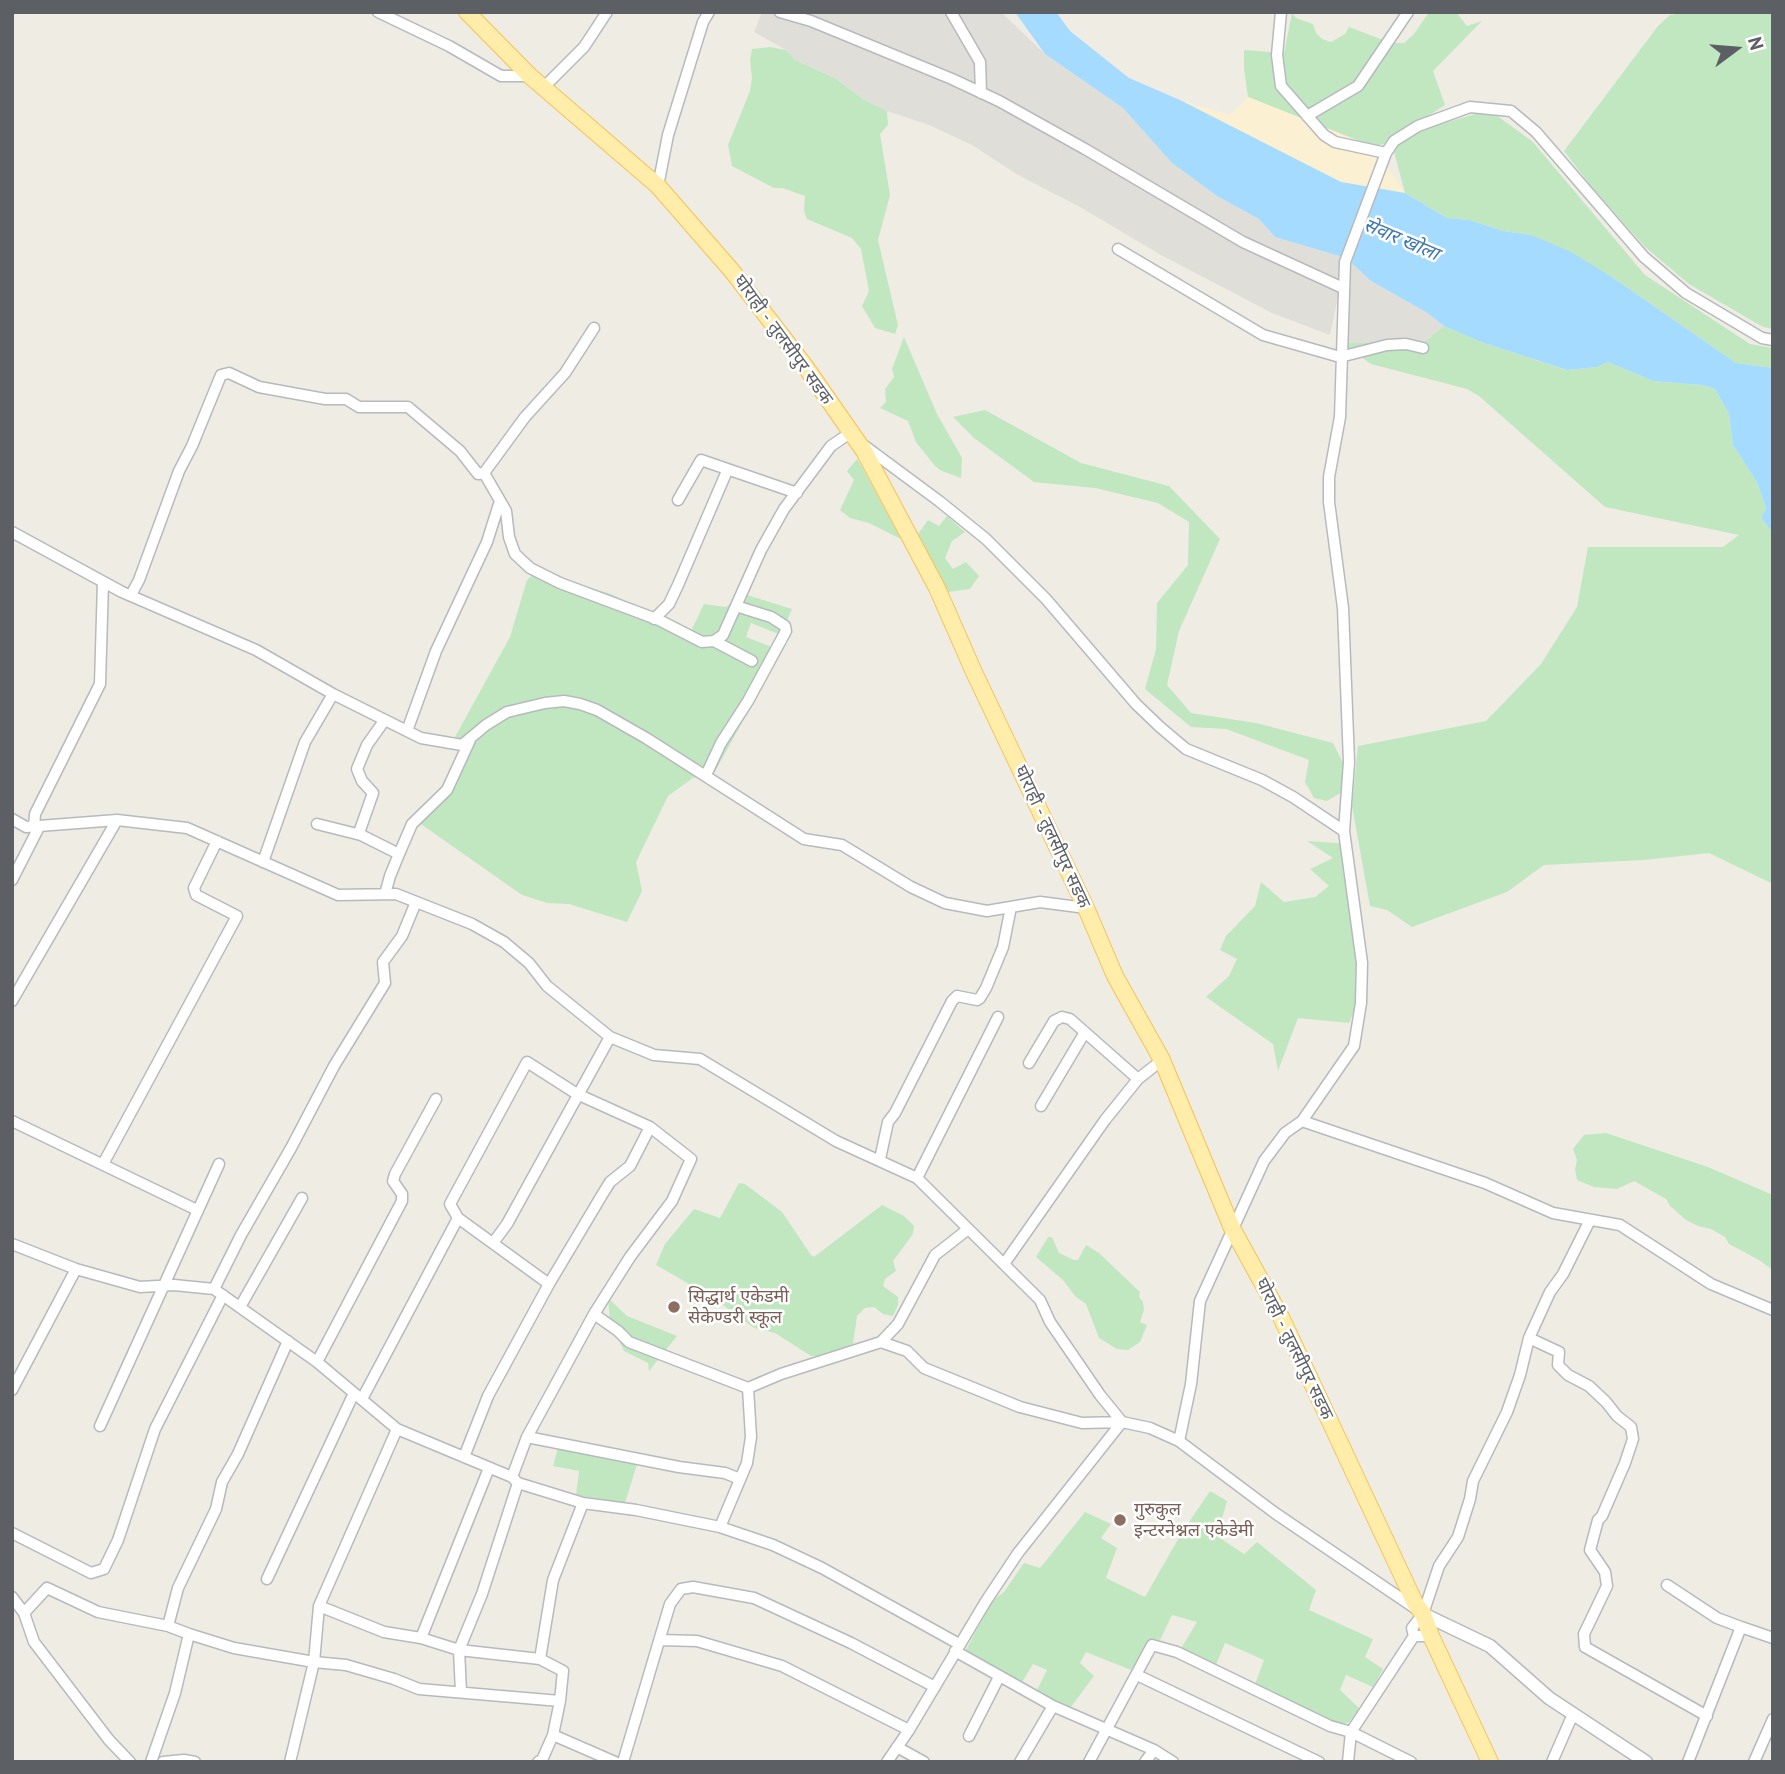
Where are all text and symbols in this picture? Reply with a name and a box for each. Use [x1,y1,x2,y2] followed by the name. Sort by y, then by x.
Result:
[1701,14,1771,84] north arrow
[1743,34,1769,53] text: N
[1360,214,1442,266] water label: सेवार खोला
[729,271,837,409] street label: घोराही - तुलसीपुर सडक
[1009,762,1095,912] street label: घोराही - तुलसीपुर सडक
[1250,1275,1338,1423] street label: घोराही - तुलसीपुर सडक
[688,1286,789,1328] place label: सिद्धार्थ एकेडमी सेकेण्डरी स्कूल
[666,1299,682,1315] marker: सिद्धार्थ एकेडमी सेकेण्डरी स्कूल
[1134,1499,1253,1542] place label: गुरुकुल इन्टरनेश्नल एकेडेमी
[1112,1512,1128,1528] marker: गुरुकुल इन्टरनेश्नल एकेडेमी

